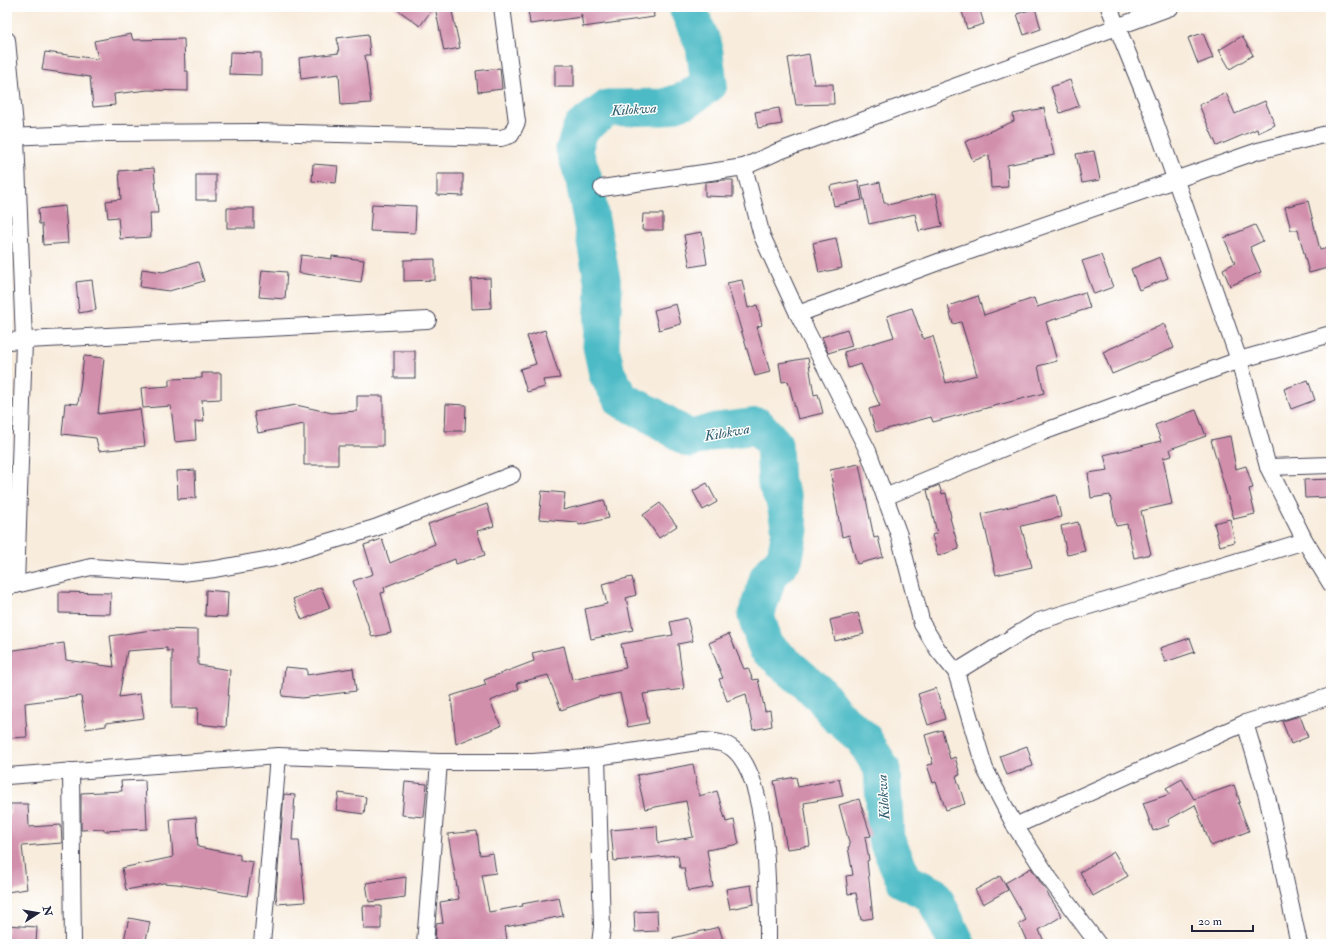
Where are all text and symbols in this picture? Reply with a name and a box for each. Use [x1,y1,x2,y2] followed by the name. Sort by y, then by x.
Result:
[610,99,658,120] water label: Kilokwa
[702,420,751,445] water label: Kilokwa
[873,773,894,821] water label: Kilokwa
[18,893,58,933] north arrow
[40,904,55,918] text: N
[1192,907,1253,933] scale bar
[1198,914,1223,929] text: 20 m

